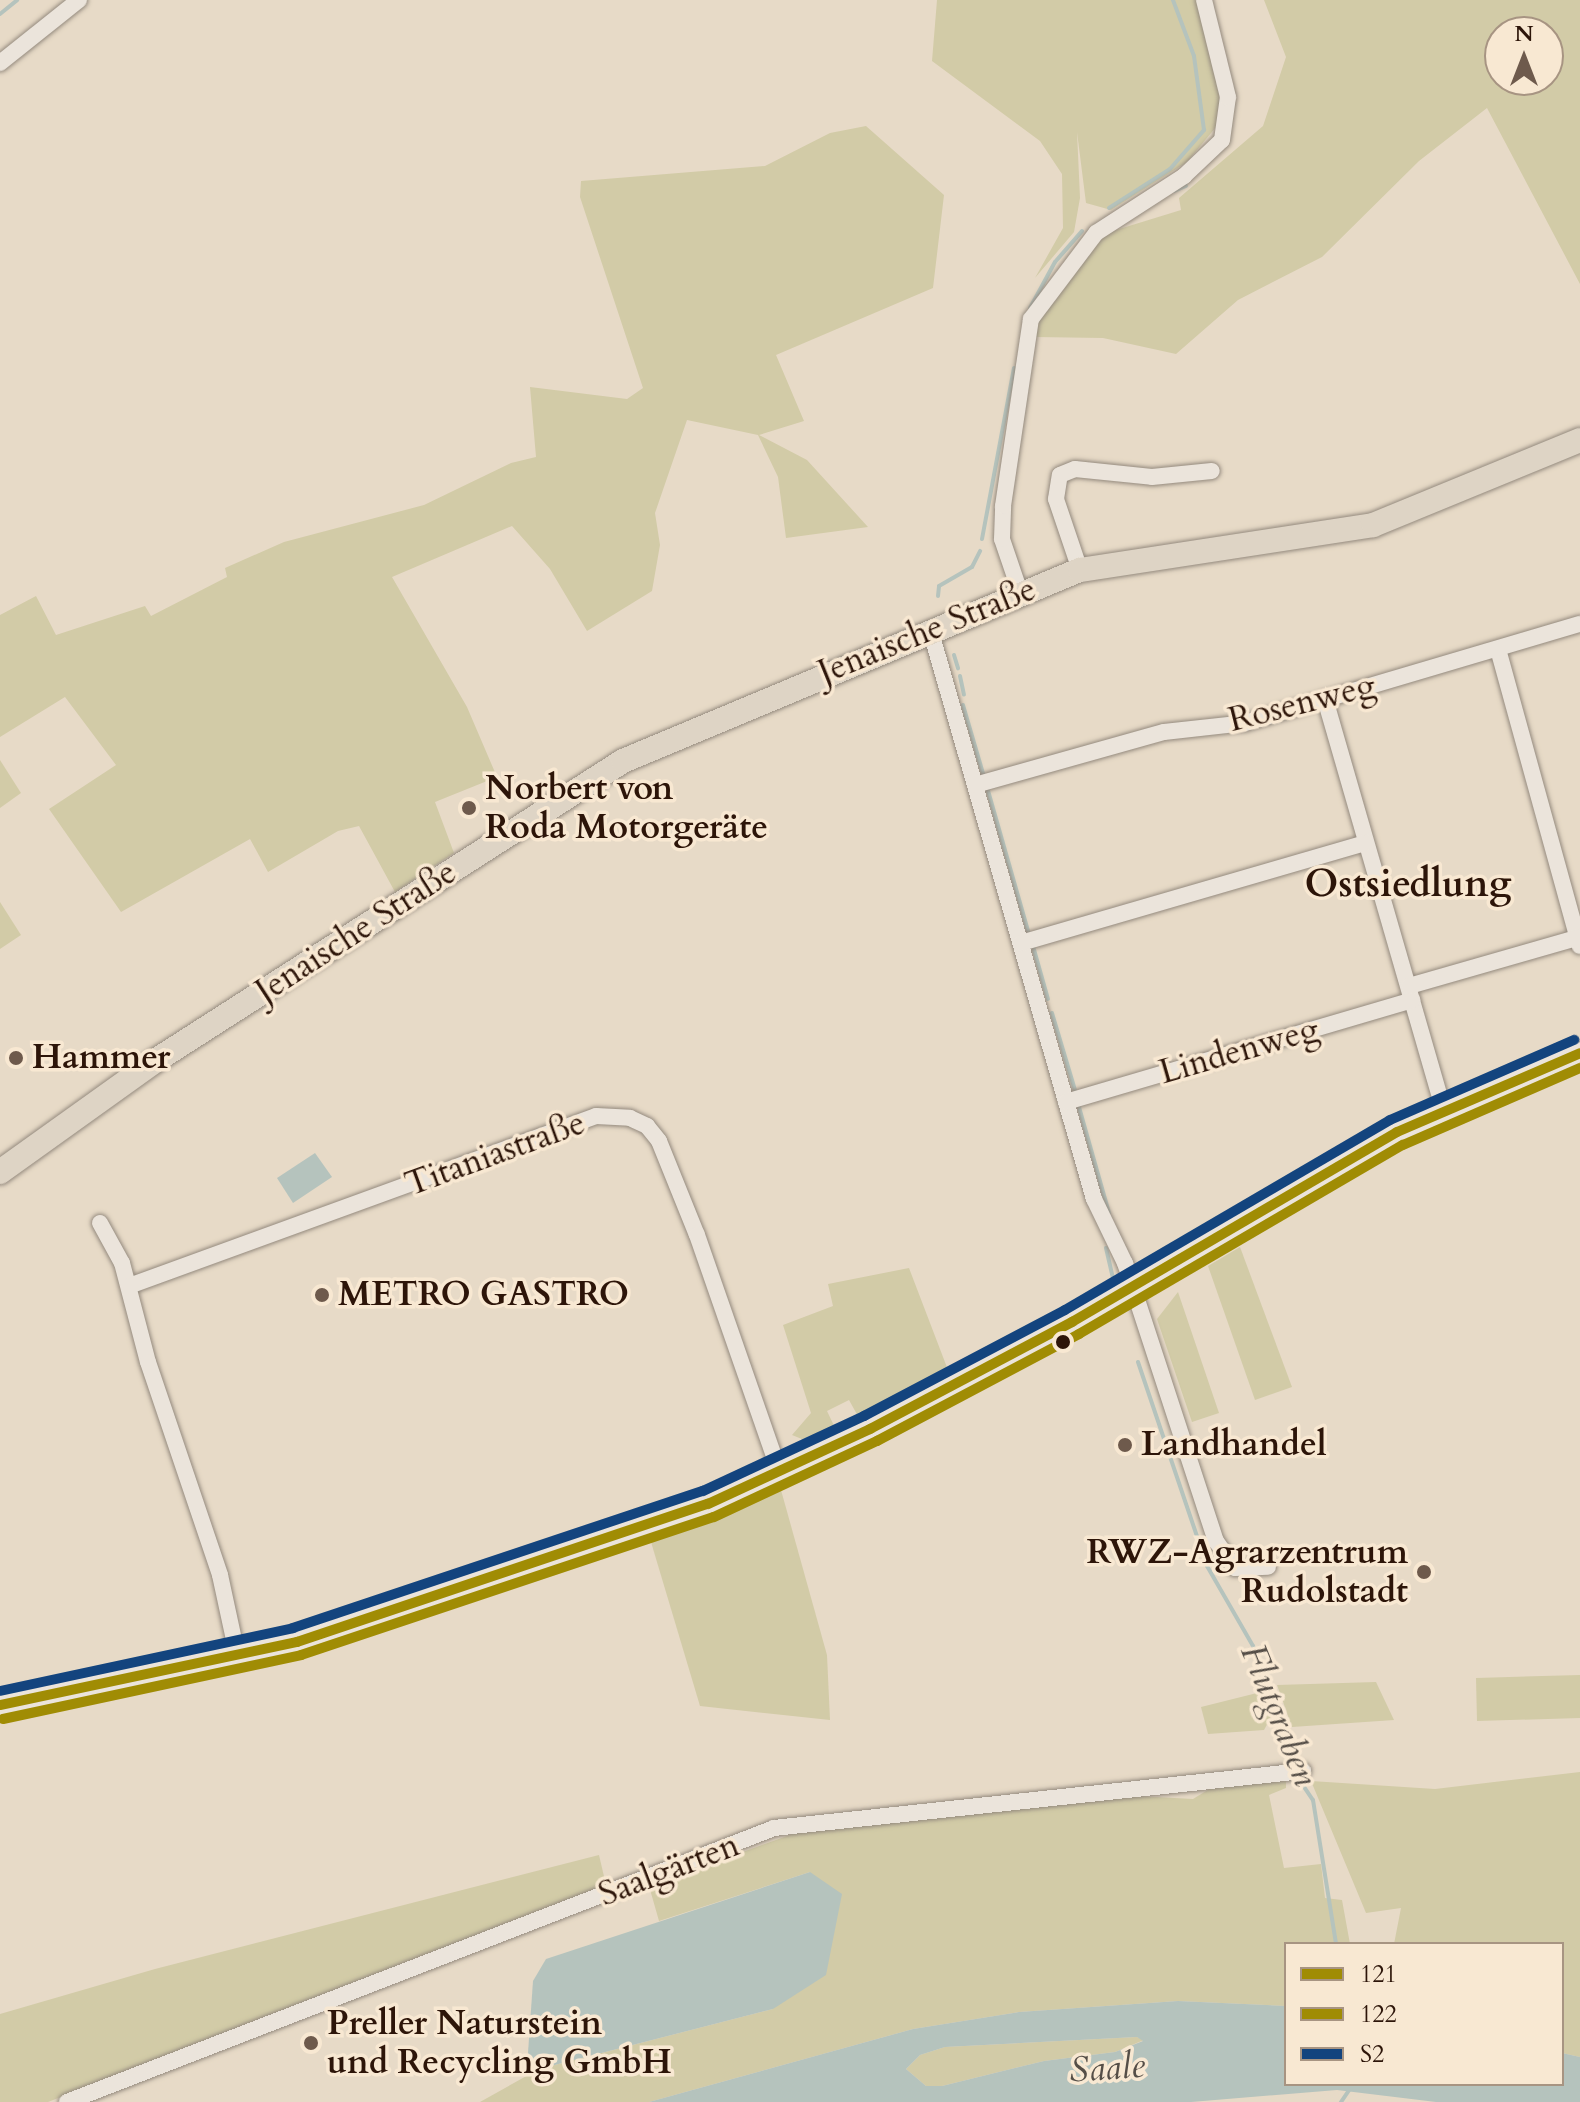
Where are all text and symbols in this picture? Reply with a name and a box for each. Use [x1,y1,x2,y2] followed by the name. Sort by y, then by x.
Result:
[1484,16,1564,96] north arrow
[1514,19,1534,49] text: N
[812,569,1042,693] street label: Jenaische Straße
[1224,665,1380,741] street label: Rosenweg
[485,768,768,848] place label: Norbert von Roda Motorgeräte
[460,799,478,817] marker: Norbert von Roda Motorgeräte
[248,852,464,1012] street label: Jenaische Straße
[1305,862,1511,908] district label: Ostsiedlung
[1155,1009,1323,1093] street label: Lindenweg
[32,1038,170,1078] place label: Hammer
[7,1049,25,1067] marker: Hammer
[399,1103,591,1205] street label: Titaniastraße
[338,1275,629,1315] place label: METRO GASTRO
[313,1286,331,1304] marker: METRO GASTRO
[1055,1334,1071,1350] unlabelled marker
[1141,1425,1327,1465] place label: Landhandel
[1116,1436,1134,1454] marker: Landhandel
[1086,1532,1408,1612] place label: RWZ-Agrarzentrum Rudolstadt
[1415,1563,1433,1581] marker: RWZ-Agrarzentrum Rudolstadt
[1231,1638,1327,1792] water label: Flutgraben
[593,1825,745,1915] street label: Saalgärten
[1284,1942,1564,2086] legend
[1360,1958,1397,1991] text: 121
[1360,1998,1397,2031] text: 122
[327,2003,672,2082] place label: Preller Naturstein und Recycling GmbH
[302,2034,320,2052] marker: Preller Naturstein und Recycling GmbH
[1360,2038,1384,2071] text: S2
[1068,2044,1146,2092] water label: Saale

